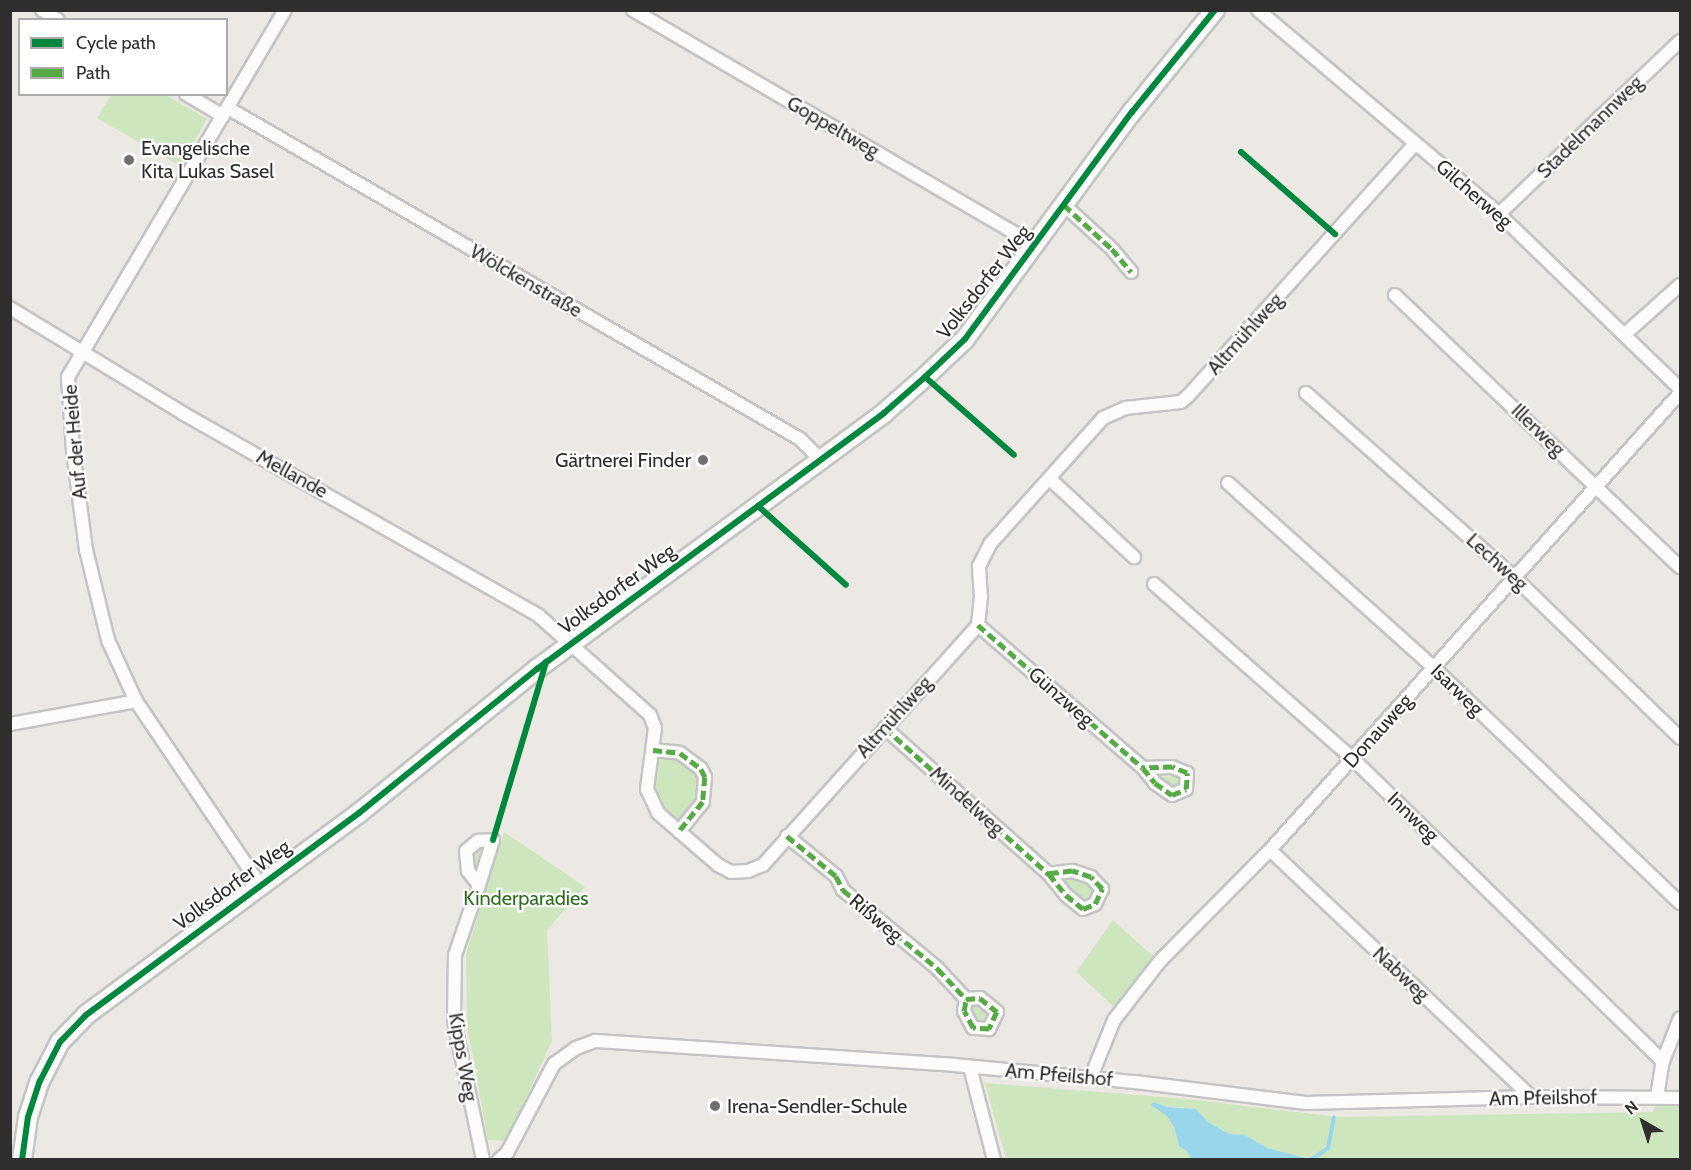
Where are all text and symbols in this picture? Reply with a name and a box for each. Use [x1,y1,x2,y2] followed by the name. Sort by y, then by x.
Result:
[18,18,228,96] legend
[76,32,156,54] text: Cycle path
[76,62,110,84] text: Path
[1532,71,1648,183] street label: Stadelmannweg
[782,91,884,163] street label: Goppeltweg
[141,136,274,183] place label: Evangelische Kita Lukas Sasel
[122,153,136,167] marker: Evangelische Kita Lukas Sasel
[1431,154,1517,234] street label: Gilcherweg
[932,220,1036,344] street label: Volksdorfer Weg
[466,239,586,323] street label: Wölckenstraße
[1202,288,1288,380] street label: Altmühlweg
[58,383,92,501] street label: Auf der Heide
[1506,399,1570,461] street label: Illerweg
[252,445,332,503] street label: Mellande
[555,448,691,472] place label: Gärtnerei Finder
[696,453,710,467] marker: Gärtnerei Finder
[1461,528,1533,596] street label: Lechweg
[554,539,680,639] street label: Volksdorfer Weg
[1426,659,1488,721] street label: Isarweg
[1023,662,1099,732] street label: Günzweg
[851,671,937,763] street label: Altmühlweg
[1339,689,1417,773] street label: Donauweg
[925,761,1009,841] street label: Mindelweg
[1382,787,1444,847] street label: Innweg
[169,835,295,935] street label: Volksdorfer Weg
[463,886,589,910] park label: Kinderparadies
[844,889,908,947] street label: Rißweg
[1368,942,1434,1006] street label: Nabweg
[443,1011,483,1103] street label: Kipps Weg
[1004,1058,1114,1092] street label: Am Pfeilshof
[1489,1085,1597,1111] street label: Am Pfeilshof
[1613,1092,1673,1152] north arrow
[727,1094,907,1118] place label: Irena-Sendler-Schule
[1621,1097,1642,1119] text: N
[708,1099,722,1113] marker: Irena-Sendler-Schule

